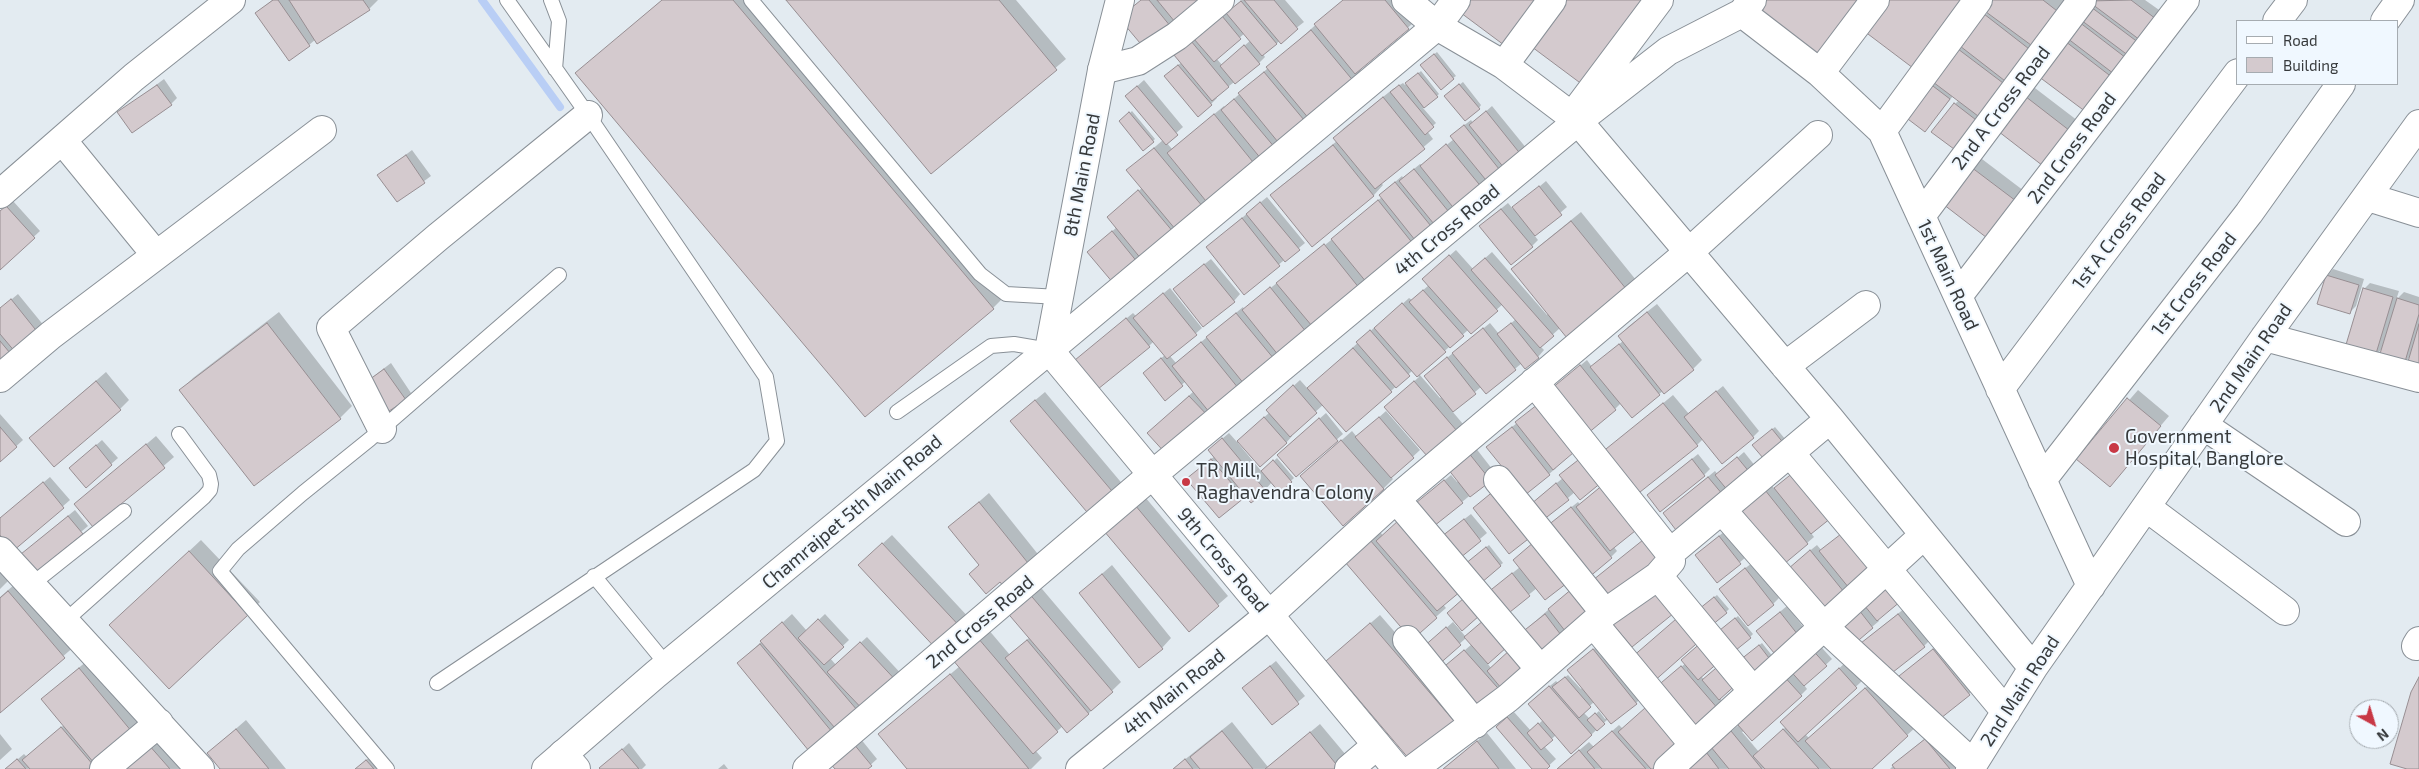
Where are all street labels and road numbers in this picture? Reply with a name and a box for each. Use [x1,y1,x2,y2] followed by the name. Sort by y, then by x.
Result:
[1947,42,2055,174] street label: 2nd A Cross Road
[2023,88,2121,208] street label: 2nd Cross Road
[1059,112,1105,238] street label: 8th Main Road
[2067,168,2171,294] street label: 1st A Cross Road
[1390,179,1504,281] street label: 4th Cross Road
[1912,216,1984,334] street label: 1st Main Road
[2147,228,2241,340] street label: 1st Cross Road
[2205,299,2297,417] street label: 2nd Main Road
[757,430,947,594] street label: Chamrajpet 5th Main Road
[1173,503,1273,617] street label: 9th Cross Road
[922,570,1038,674] street label: 2nd Cross Road
[1976,631,2064,751] street label: 2nd Main Road
[1118,644,1230,740] street label: 4th Main Road

